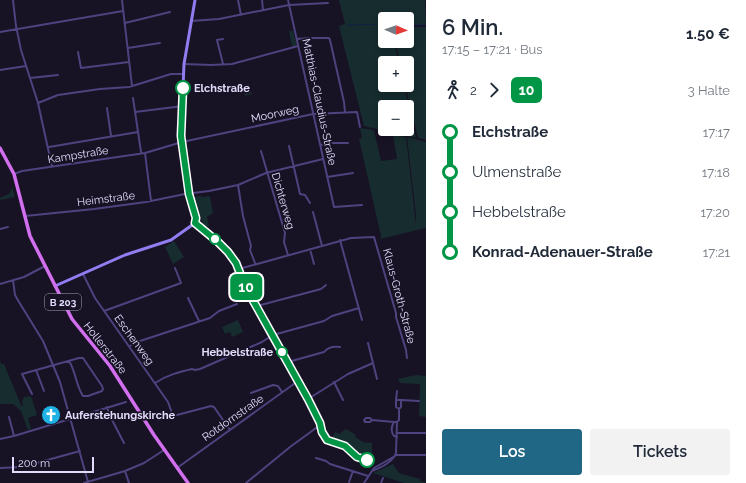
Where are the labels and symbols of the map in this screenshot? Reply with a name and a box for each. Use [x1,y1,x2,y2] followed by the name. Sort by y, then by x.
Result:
[378,12,414,48] north arrow
[299,38,339,167] street label: Matthias-Claudius-Straße
[175,80,191,96] marker: Elchstraße
[194,82,250,95] place label: Elchstraße
[250,103,300,125] street label: Moorweg
[47,144,110,166] street label: Kampstraße
[269,171,297,231] street label: Dichterweg
[76,189,136,209] street label: Heimstraße
[209,233,221,245] unlabelled marker
[380,247,418,345] street label: Klaus-Groth-Straße
[228,274,264,300] line badge: 10
[45,294,81,310] road number: B 203
[111,312,157,368] street label: Eschenweg
[81,319,130,377] street label: Hollerstraße
[201,346,273,359] place label: Hebbelstraße
[276,346,288,358] marker: Hebbelstraße
[200,392,267,444] street label: Rotdornstraße
[40,404,62,426] church icon: Auferstehungskirche
[65,409,176,422] place label: Auferstehungskirche
[359,452,375,468] unlabelled marker
[12,455,94,474] scale bar

